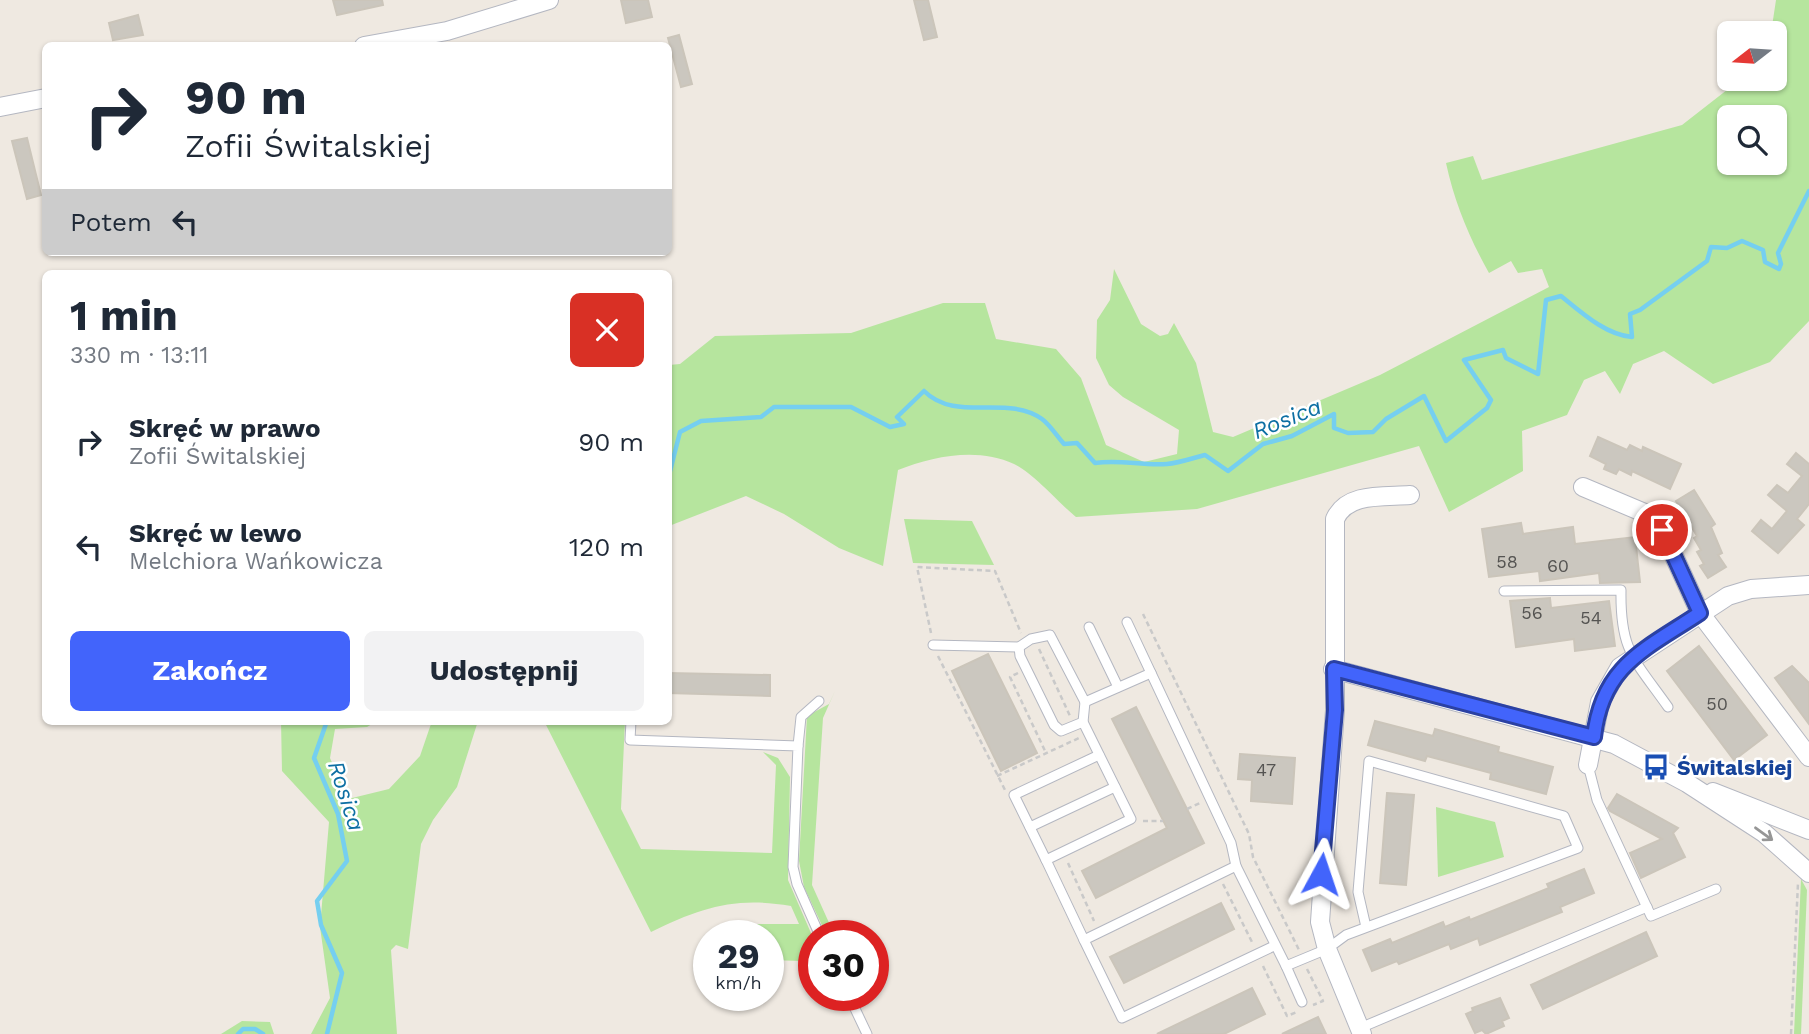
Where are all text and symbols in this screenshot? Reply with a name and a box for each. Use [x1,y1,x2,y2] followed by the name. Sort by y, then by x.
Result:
[1717,21,1787,91] north arrow
[1717,21,1787,175] map controls
[185,68,307,126] text: 90 m
[70,70,161,161] icon: right
[1717,105,1787,175] button: search
[185,127,431,165] text: Zofii Świtalskiej
[166,203,204,241] icon: left
[70,207,152,237] text: Potem
[70,291,178,340] text: 1 min
[570,293,644,367] button: close
[70,342,208,369] text: 330 m · 13:11
[1249,393,1325,445] water label: Rosica
[129,413,321,443] text: Skręć w prawo
[70,423,108,461] icon: right
[578,427,644,457] text: 90 m
[129,443,306,470] text: Zofii Świtalskiej
[1632,500,1692,560] pin
[1643,511,1681,549] icon: arrive
[129,518,302,548] text: Skręć w lewo
[70,528,108,566] icon: left
[569,532,644,562] text: 120 m
[129,548,383,575] text: Melchiora Wańkowicza
[1496,551,1518,572] house number: 58
[1547,555,1569,576] house number: 60
[1521,602,1543,623] house number: 56
[1580,607,1602,628] house number: 54
[70,631,350,711] button: Zakończ
[364,631,644,711] button: Udostępnij
[1706,693,1728,714] house number: 50
[1641,752,1671,782] bus stop icon: Świtalskiej
[1677,755,1792,780] place label: Świtalskiej
[322,758,370,834] water label: Rosica
[1256,759,1276,780] house number: 47
[1754,827,1773,841] one-way arrow
[1284,837,1358,911] position arrow
[798,920,889,1011] speed limit sign: 30
[717,935,760,977] text: 29
[715,972,762,993] text: km/h

